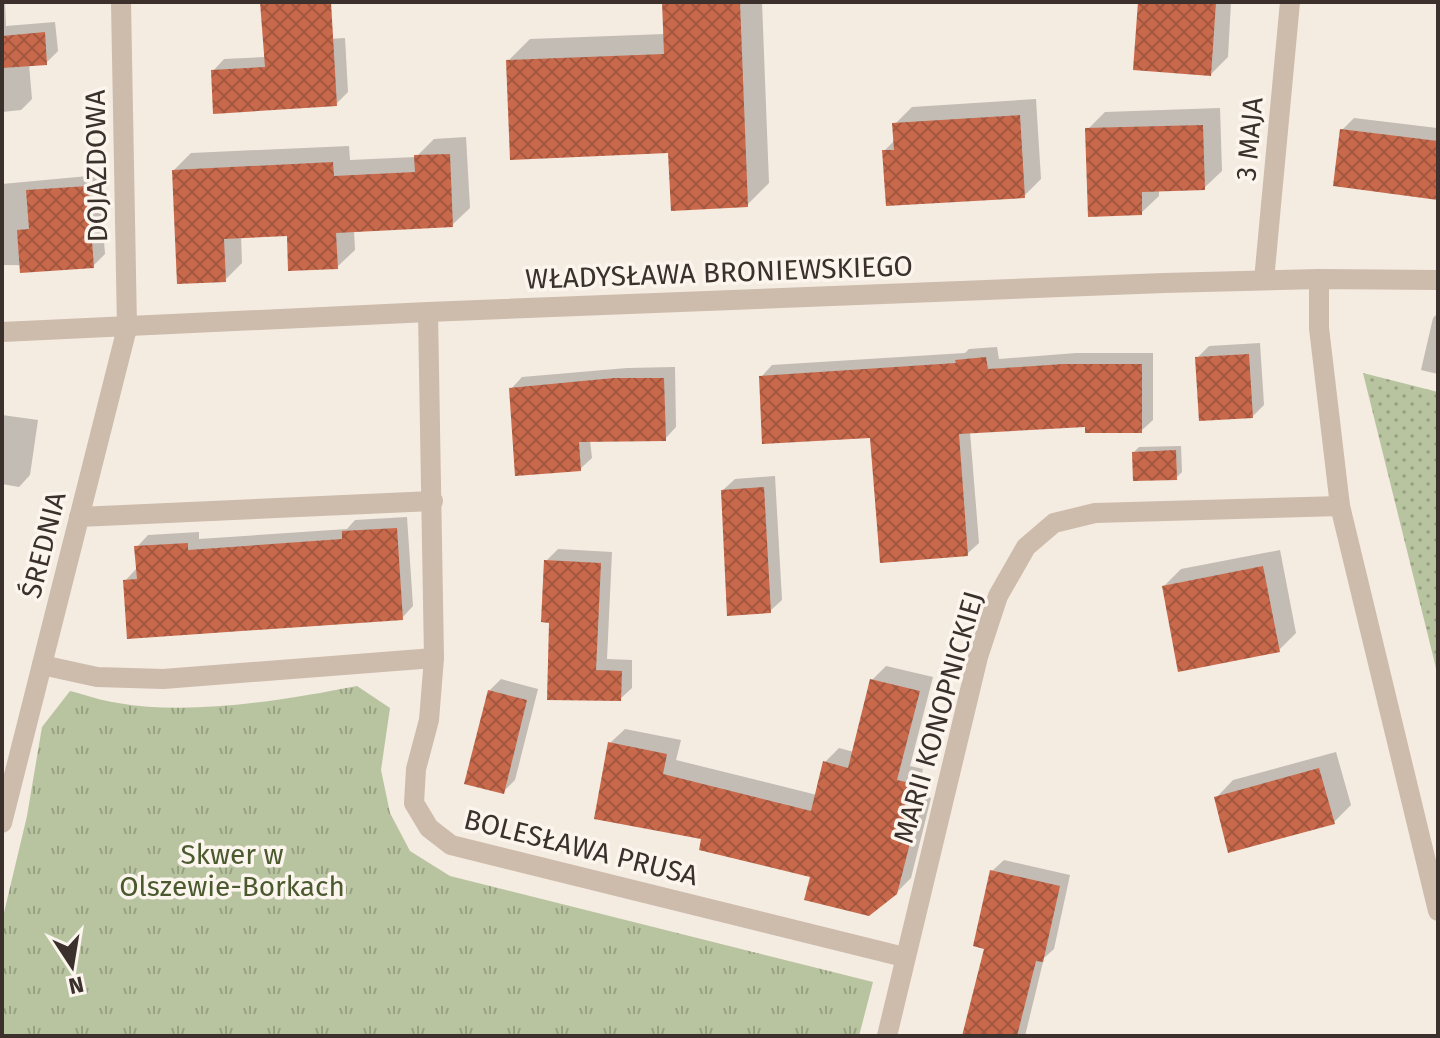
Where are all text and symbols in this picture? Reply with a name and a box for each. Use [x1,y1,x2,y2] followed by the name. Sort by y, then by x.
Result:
[79,89,114,243] street label: DOJAZDOWA
[1229,96,1270,182] street label: 3 MAJA
[525,249,913,296] street label: WŁADYSŁAWA BRONIEWSKIEGO
[14,488,73,602] street label: ŚREDNIA
[887,588,990,847] street label: MARII KONOPNICKIEJ
[461,802,701,893] street label: BOLESŁAWA PRUSA
[119,838,345,903] park label: Skwer w Olszewie-Borkach
[32,926,112,1006] north arrow
[66,970,86,1000] text: N

